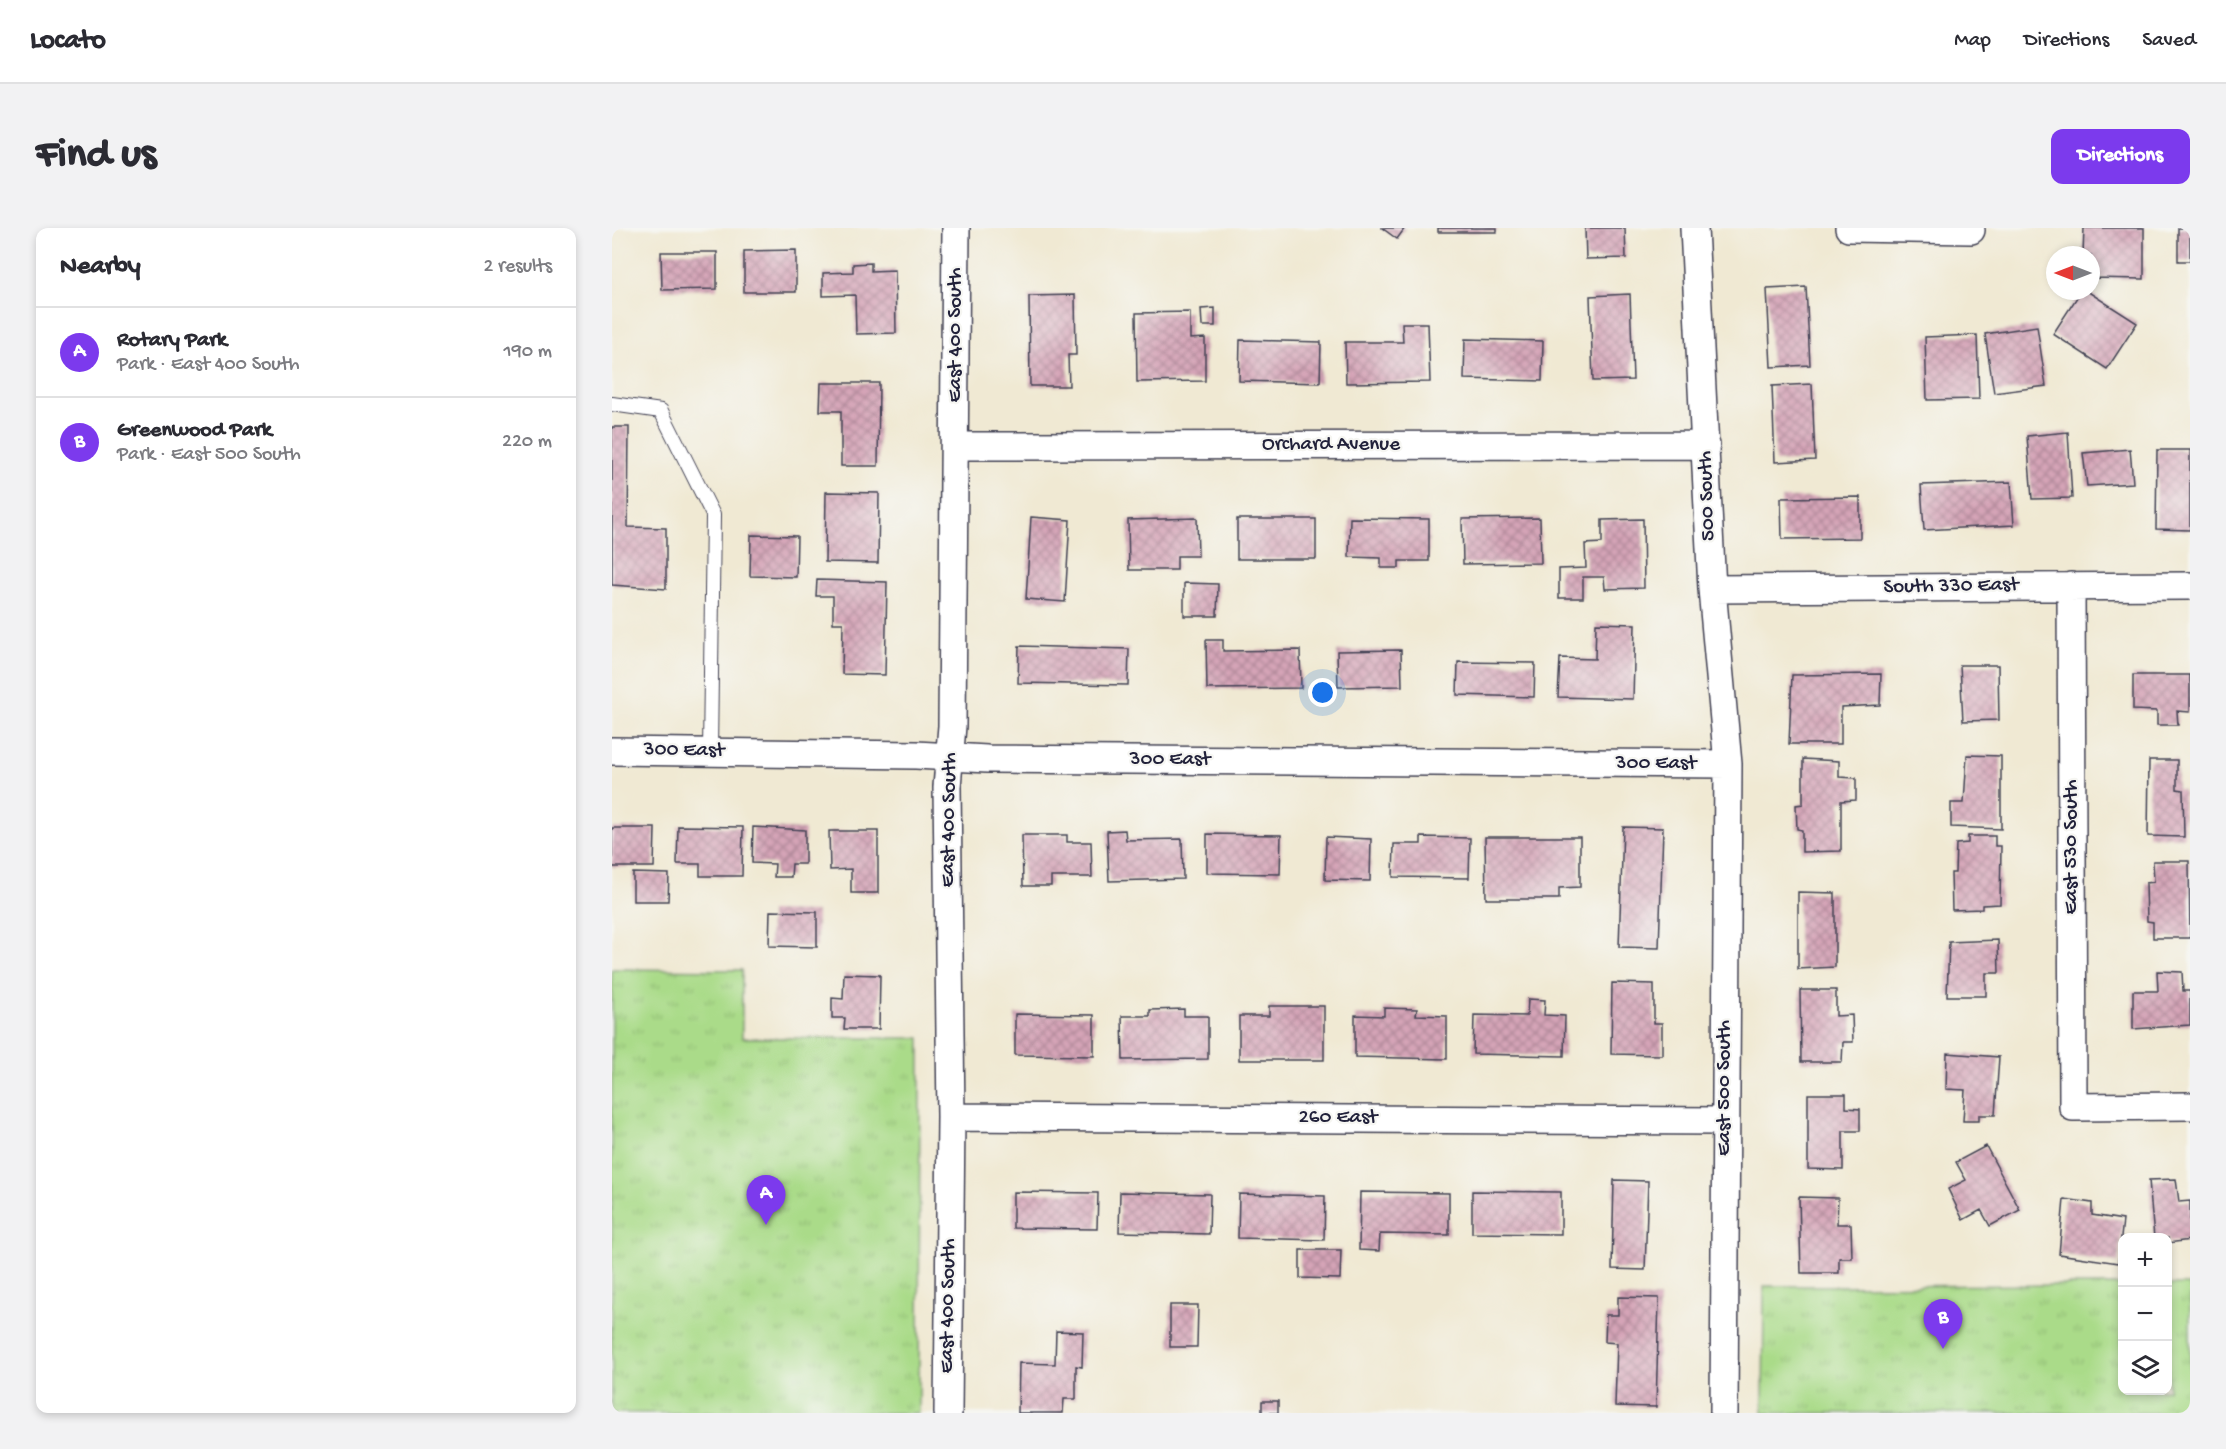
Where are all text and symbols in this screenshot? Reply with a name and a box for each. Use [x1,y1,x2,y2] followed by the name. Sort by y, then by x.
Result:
[30,25,106,58] text: Locato
[1954,29,1991,54] text: Map
[2024,29,2109,54] text: Directions
[2142,29,2196,54] text: Saved
[2051,129,2190,184] button: Directions
[36,132,156,181] text: Find us
[2046,246,2100,300] north arrow
[60,252,141,283] text: Nearby
[483,256,552,279] text: 2 results
[944,267,969,403] street label: East 400 South
[117,328,227,354] text: Rotary Park
[74,341,85,364] text: A
[504,341,552,364] text: 190 m
[117,354,300,377] text: Park · East 400 South
[117,418,272,444] text: Greenwood Park
[74,431,85,454] text: B
[502,431,552,454] text: 220 m
[1262,433,1401,458] street label: Orchard Avenue
[117,444,301,467] text: Park · East 500 South
[1694,450,1722,542] street label: 500 South
[1883,573,2021,601] street label: South 330 East
[1308,678,1337,707] your location
[642,738,727,764] street label: 300 East
[1129,748,1213,773] street label: 300 East
[936,752,964,888] street label: East 400 South
[1615,752,1699,777] street label: 300 East
[2060,779,2085,915] street label: East 530 South
[1713,1020,1738,1156] street label: East 500 South
[1299,1106,1380,1131] street label: 260 East
[746,1176,786,1225] pin: A
[2118,1233,2172,1395] map controls
[2118,1233,2172,1287] button: +
[935,1238,963,1374] street label: East 400 South
[2118,1287,2172,1341] button: −
[1924,1300,1962,1349] pin: B
[2118,1341,2172,1395] button: layers

